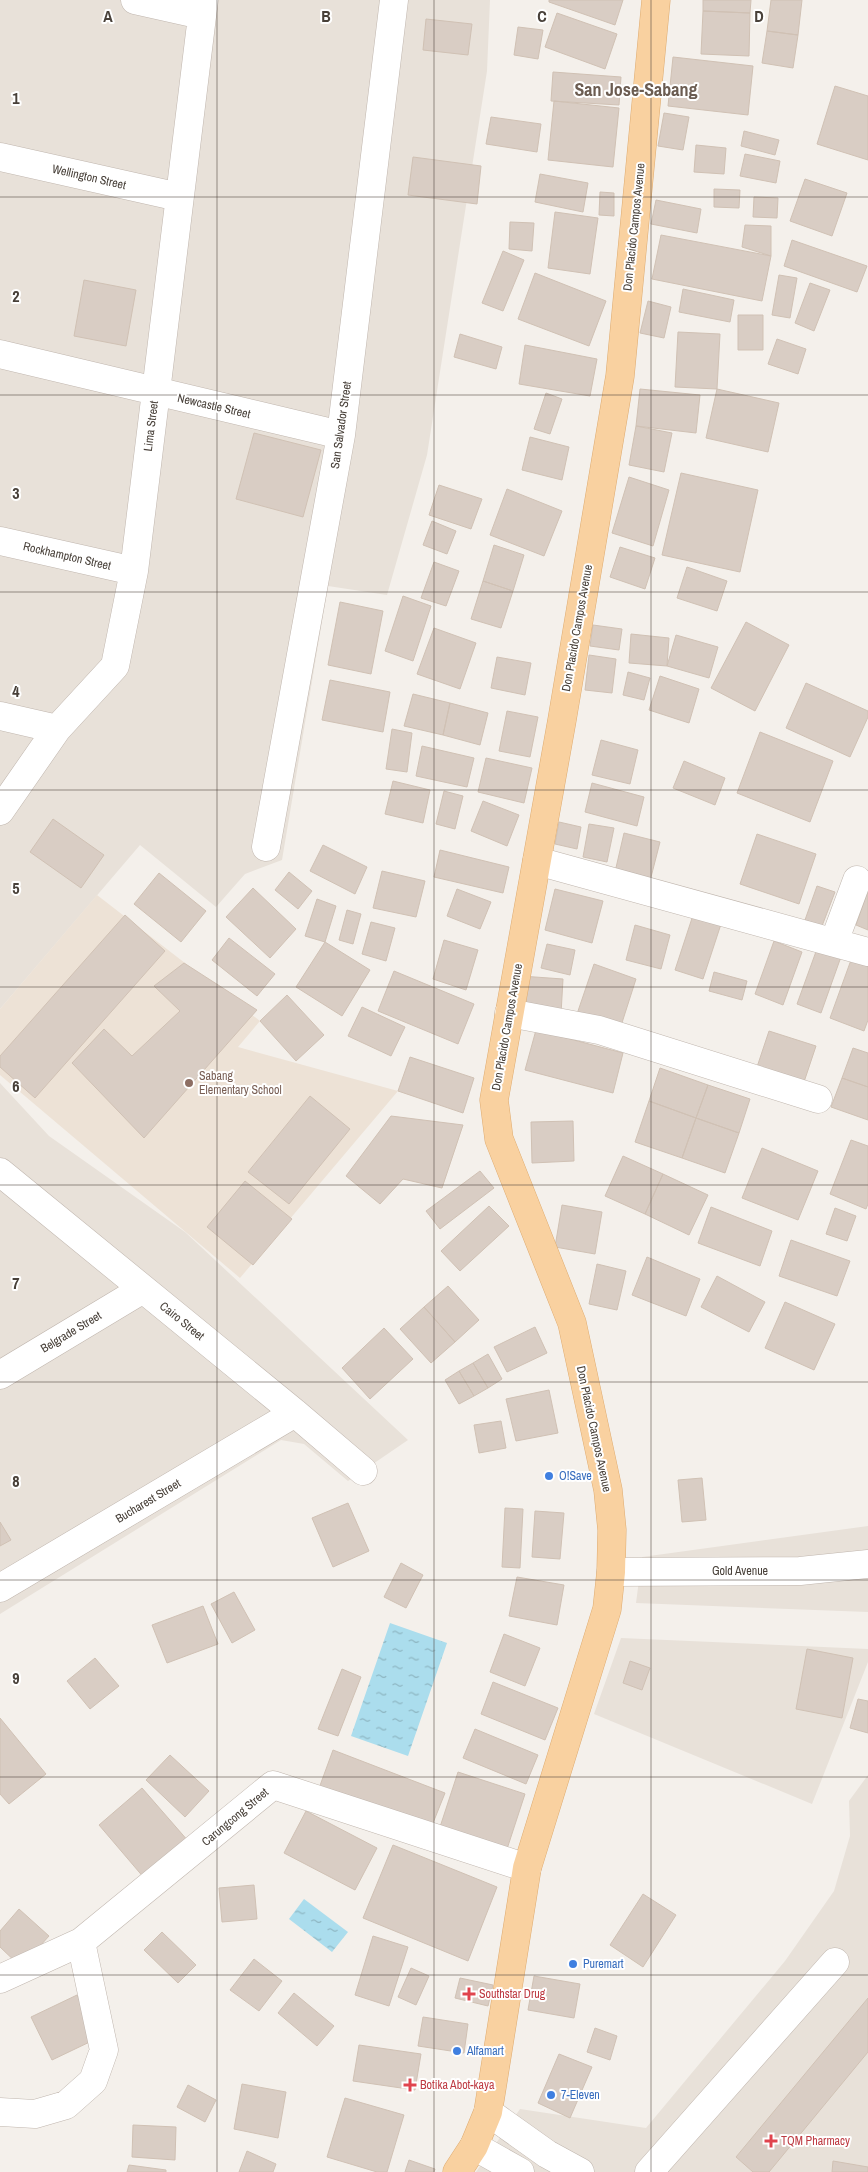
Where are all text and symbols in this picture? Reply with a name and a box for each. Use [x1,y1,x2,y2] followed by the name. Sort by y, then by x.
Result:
[103,5,113,27] text: A
[321,5,331,27] text: B
[537,5,547,27] text: C
[754,5,764,27] text: D
[574,77,698,102] district label: San Jose-Sabang
[12,87,20,109] text: 1
[51,161,128,193] street label: Wellington Street
[619,162,649,292] street label: Don Placido Campos Avenue
[12,285,20,307] text: 2
[327,380,355,470] street label: San Salvador Street
[176,390,252,422] street label: Newcastle Street
[140,400,162,452] street label: Lima Street
[12,482,20,504] text: 3
[21,538,113,574] street label: Rockhampton Street
[558,563,596,693] street label: Don Placido Campos Avenue
[12,680,20,702] text: 4
[12,877,20,899] text: 5
[488,962,526,1092] street label: Don Placido Campos Avenue
[199,1068,282,1098] place label: Sabang Elementary School
[12,1075,20,1097] text: 6
[183,1077,195,1089] marker: Sabang Elementary School
[12,1272,20,1294] text: 7
[156,1298,208,1344] street label: Cairo Street
[38,1307,105,1356] street label: Belgrade Street
[573,1365,615,1493] street label: Don Placido Campos Avenue
[559,1468,592,1484] place label: O!Save
[12,1470,20,1492] text: 8
[543,1470,555,1482] marker: O!Save
[112,1475,184,1527] street label: Bucharest Street
[712,1563,768,1579] street label: Gold Avenue
[12,1667,20,1689] text: 9
[198,1784,272,1850] street label: Carungcong Street
[583,1956,624,1972] place label: Puremart
[567,1958,579,1970] marker: Puremart
[479,1986,546,2002] place label: Southstar Drug
[463,1988,475,2000] marker: Southstar Drug
[466,2043,504,2059] place label: Alfamart
[451,2045,463,2057] marker: Alfamart
[420,2077,495,2093] place label: Botika Abot-kaya
[404,2079,416,2091] marker: Botika Abot-kaya
[561,2087,600,2103] place label: 7-Eleven
[545,2089,557,2101] marker: 7-Eleven
[781,2133,850,2149] place label: TQM Pharmacy
[765,2135,777,2147] marker: TQM Pharmacy

